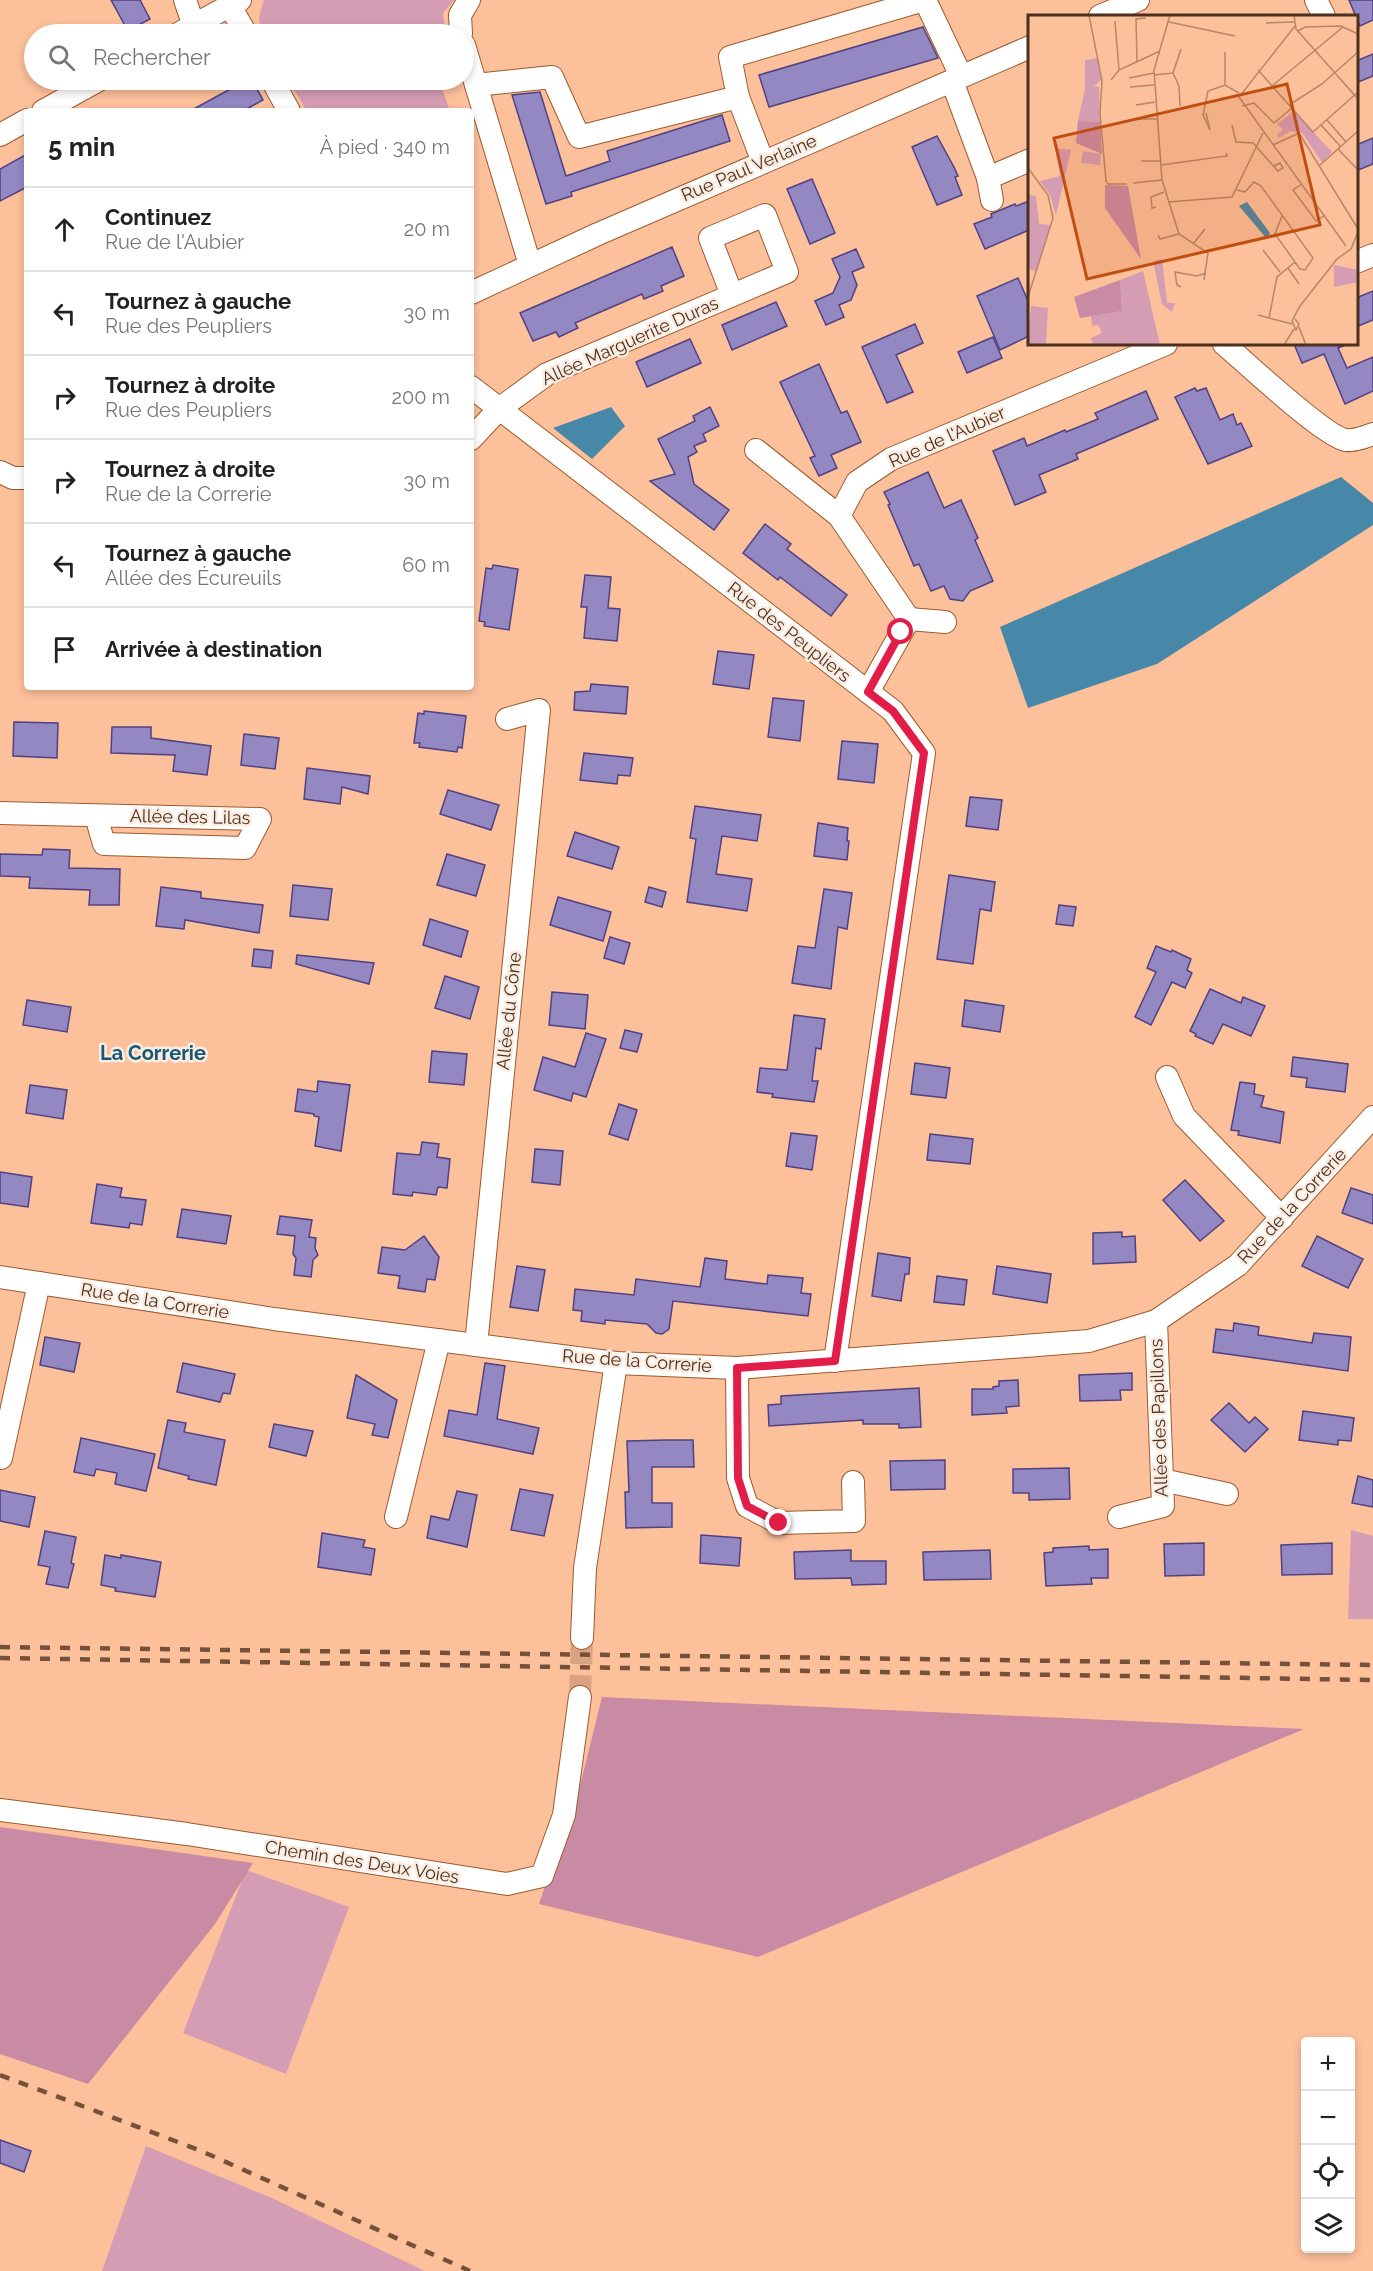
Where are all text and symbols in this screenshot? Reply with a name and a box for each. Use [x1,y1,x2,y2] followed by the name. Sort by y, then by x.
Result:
[1028,15,1358,345] inset map
[24,24,474,90] search box
[45,41,78,74] icon: search
[93,44,211,70] text: Rechercher
[678,129,820,206] street label: Rue Paul Verlaine
[48,132,115,162] text: 5 min
[320,135,450,159] text: À pied · 340 m
[105,204,211,230] text: Continuez
[48,213,81,246] icon: ahead
[404,217,450,241] text: 20 m
[105,230,244,254] text: Rue de l'Aubier
[105,288,291,314] text: Tournez à gauche
[538,292,722,389] street label: Allée Marguerite Duras
[48,297,81,330] icon: left
[404,301,450,325] text: 30 m
[105,314,272,338] text: Rue des Peupliers
[105,372,275,398] text: Tournez à droite
[48,381,81,414] icon: right
[392,385,450,409] text: 200 m
[105,398,272,422] text: Rue des Peupliers
[885,401,1009,472] street label: Rue de l'Aubier
[105,456,275,482] text: Tournez à droite
[48,465,81,498] icon: right
[404,469,450,493] text: 30 m
[105,482,272,506] text: Rue de la Correrie
[105,540,291,566] text: Tournez à gauche
[48,549,81,582] icon: left
[402,553,450,577] text: 60 m
[105,566,281,590] text: Allée des Écureuils
[724,577,855,686] street label: Rue des Peupliers
[887,618,913,644] route start
[48,633,81,666] icon: arrive
[105,636,322,662] text: Arrivée à destination
[130,805,251,828] street label: Allée des Lilas
[492,951,525,1071] street label: Allée du Cône
[100,1041,206,1065] district label: La Correrie
[1233,1143,1351,1268] street label: Rue de la Correrie
[79,1278,231,1323] street label: Rue de la Correrie
[1145,1338,1172,1498] street label: Allée des Papillons
[562,1345,713,1376] street label: Rue de la Correrie
[765,1509,791,1535] route end
[264,1836,461,1887] street label: Chemin des Deux Voies
[1301,2037,1355,2253] map controls
[1301,2037,1355,2091] button: +
[1301,2091,1355,2145] button: −
[1301,2145,1355,2199] button: locate
[1301,2199,1355,2253] button: layers

